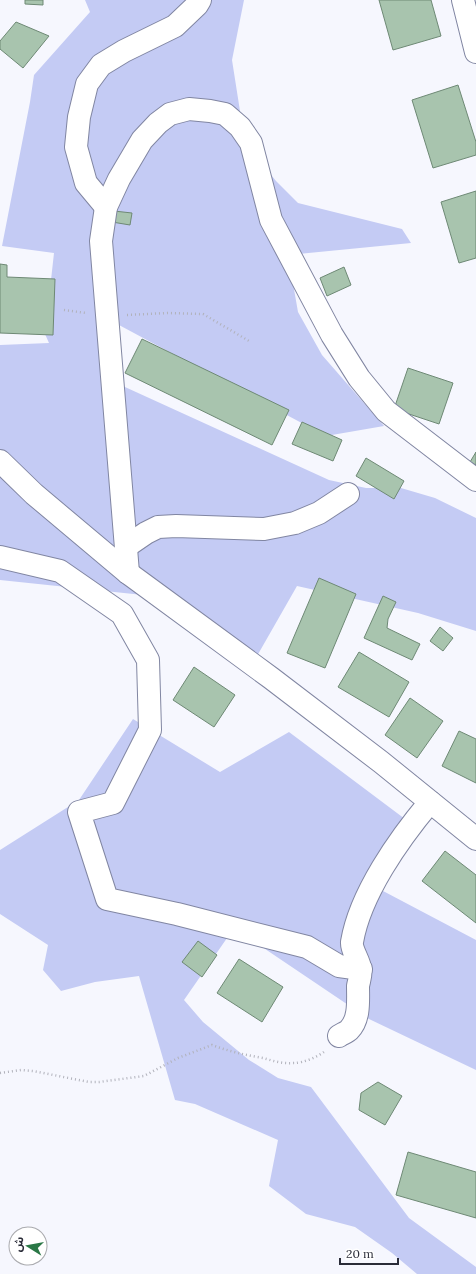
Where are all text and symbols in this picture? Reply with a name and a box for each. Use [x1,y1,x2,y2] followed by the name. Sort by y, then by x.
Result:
[8,1226,48,1266] north arrow
[10,1235,26,1253] text: ش
[340,1240,398,1266] scale bar
[346,1246,374,1261] text: 20 m

